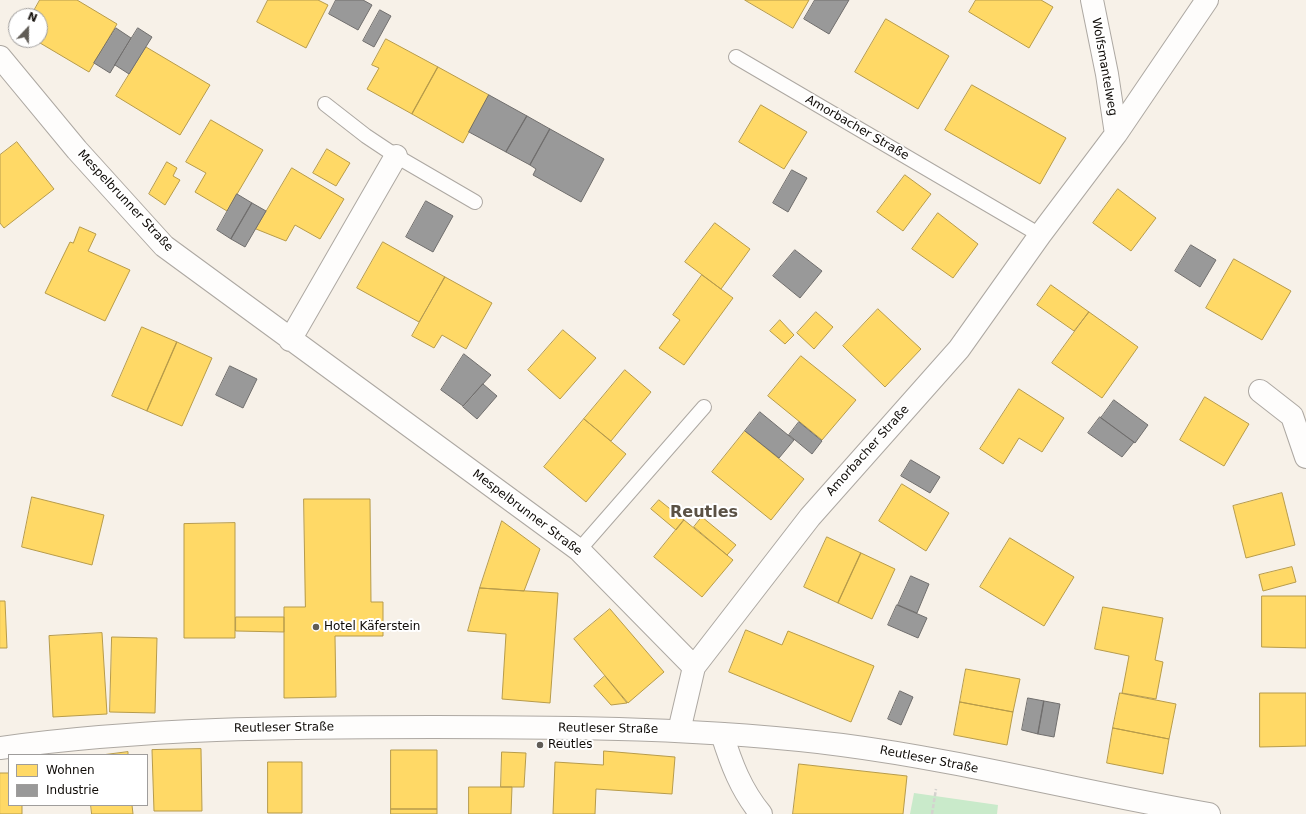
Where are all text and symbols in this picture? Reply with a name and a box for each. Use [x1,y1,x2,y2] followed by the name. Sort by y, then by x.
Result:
[8,8,48,48] north arrow
[26,10,39,25] text: N
[1088,17,1120,117] street label: Wolfsmantelweg
[803,93,911,163] street label: Amorbacher Straße
[74,147,176,255] street label: Mespelbrunner Straße
[823,403,913,499] street label: Amorbacher Straße
[469,467,585,559] street label: Mespelbrunner Straße
[670,503,738,523] district label: Reutles
[324,620,420,634] place label: Hotel Käferstein
[311,622,321,632] marker: Hotel Käferstein
[234,720,334,736] street label: Reutleser Straße
[558,721,658,737] street label: Reutleser Straße
[548,738,592,752] place label: Reutles
[535,740,545,750] marker: Reutles
[878,743,980,777] street label: Reutleser Straße
[8,754,148,806] legend
[46,763,95,777] text: Wohnen
[46,783,99,797] text: Industrie

